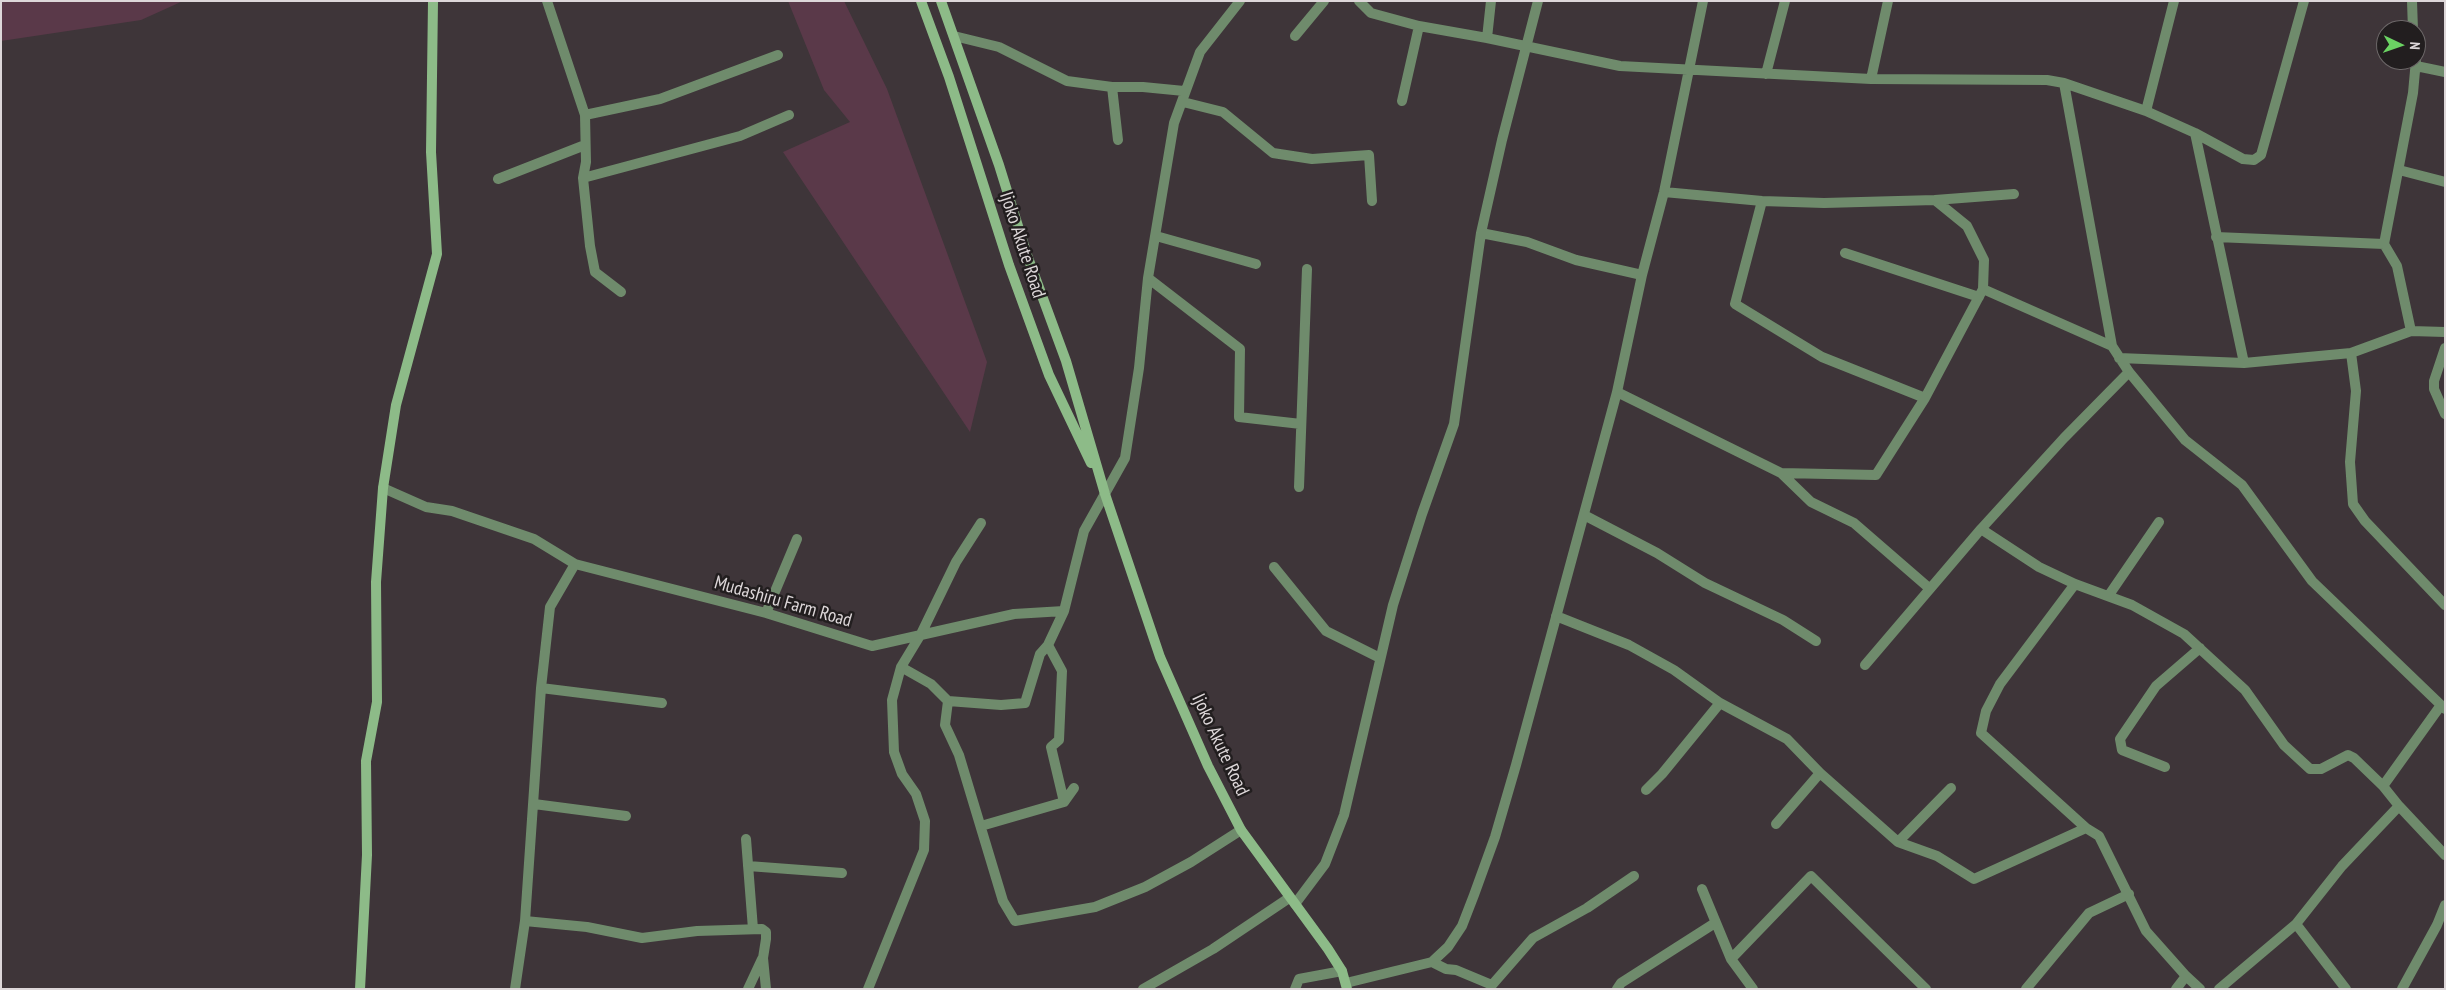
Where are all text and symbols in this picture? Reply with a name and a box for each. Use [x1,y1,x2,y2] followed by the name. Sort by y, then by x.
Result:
[2376,20,2426,70] north arrow
[2406,41,2424,50] text: N
[994,189,1050,301] street label: Ijoko Akute Road
[712,571,854,633] street label: Mudashiru Farm Road
[1186,690,1254,800] street label: Ijoko Akute Road

